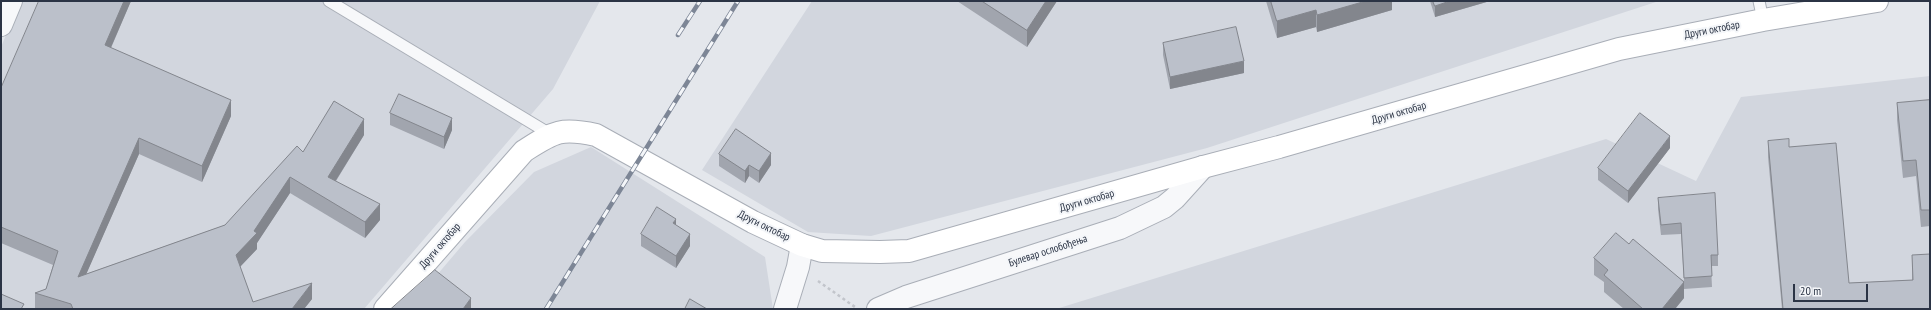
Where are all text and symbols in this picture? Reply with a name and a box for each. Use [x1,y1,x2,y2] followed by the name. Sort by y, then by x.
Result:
[1683,18,1741,42] street label: Други октобар
[1370,99,1428,127] street label: Други октобар
[1058,187,1116,215] street label: Други октобар
[736,208,792,244] street label: Други октобар
[417,220,463,272] street label: Други октобар
[1007,232,1089,270] street label: Булевар ослобођења
[1795,276,1870,302] scale bar
[1800,283,1821,298] text: 20 m

